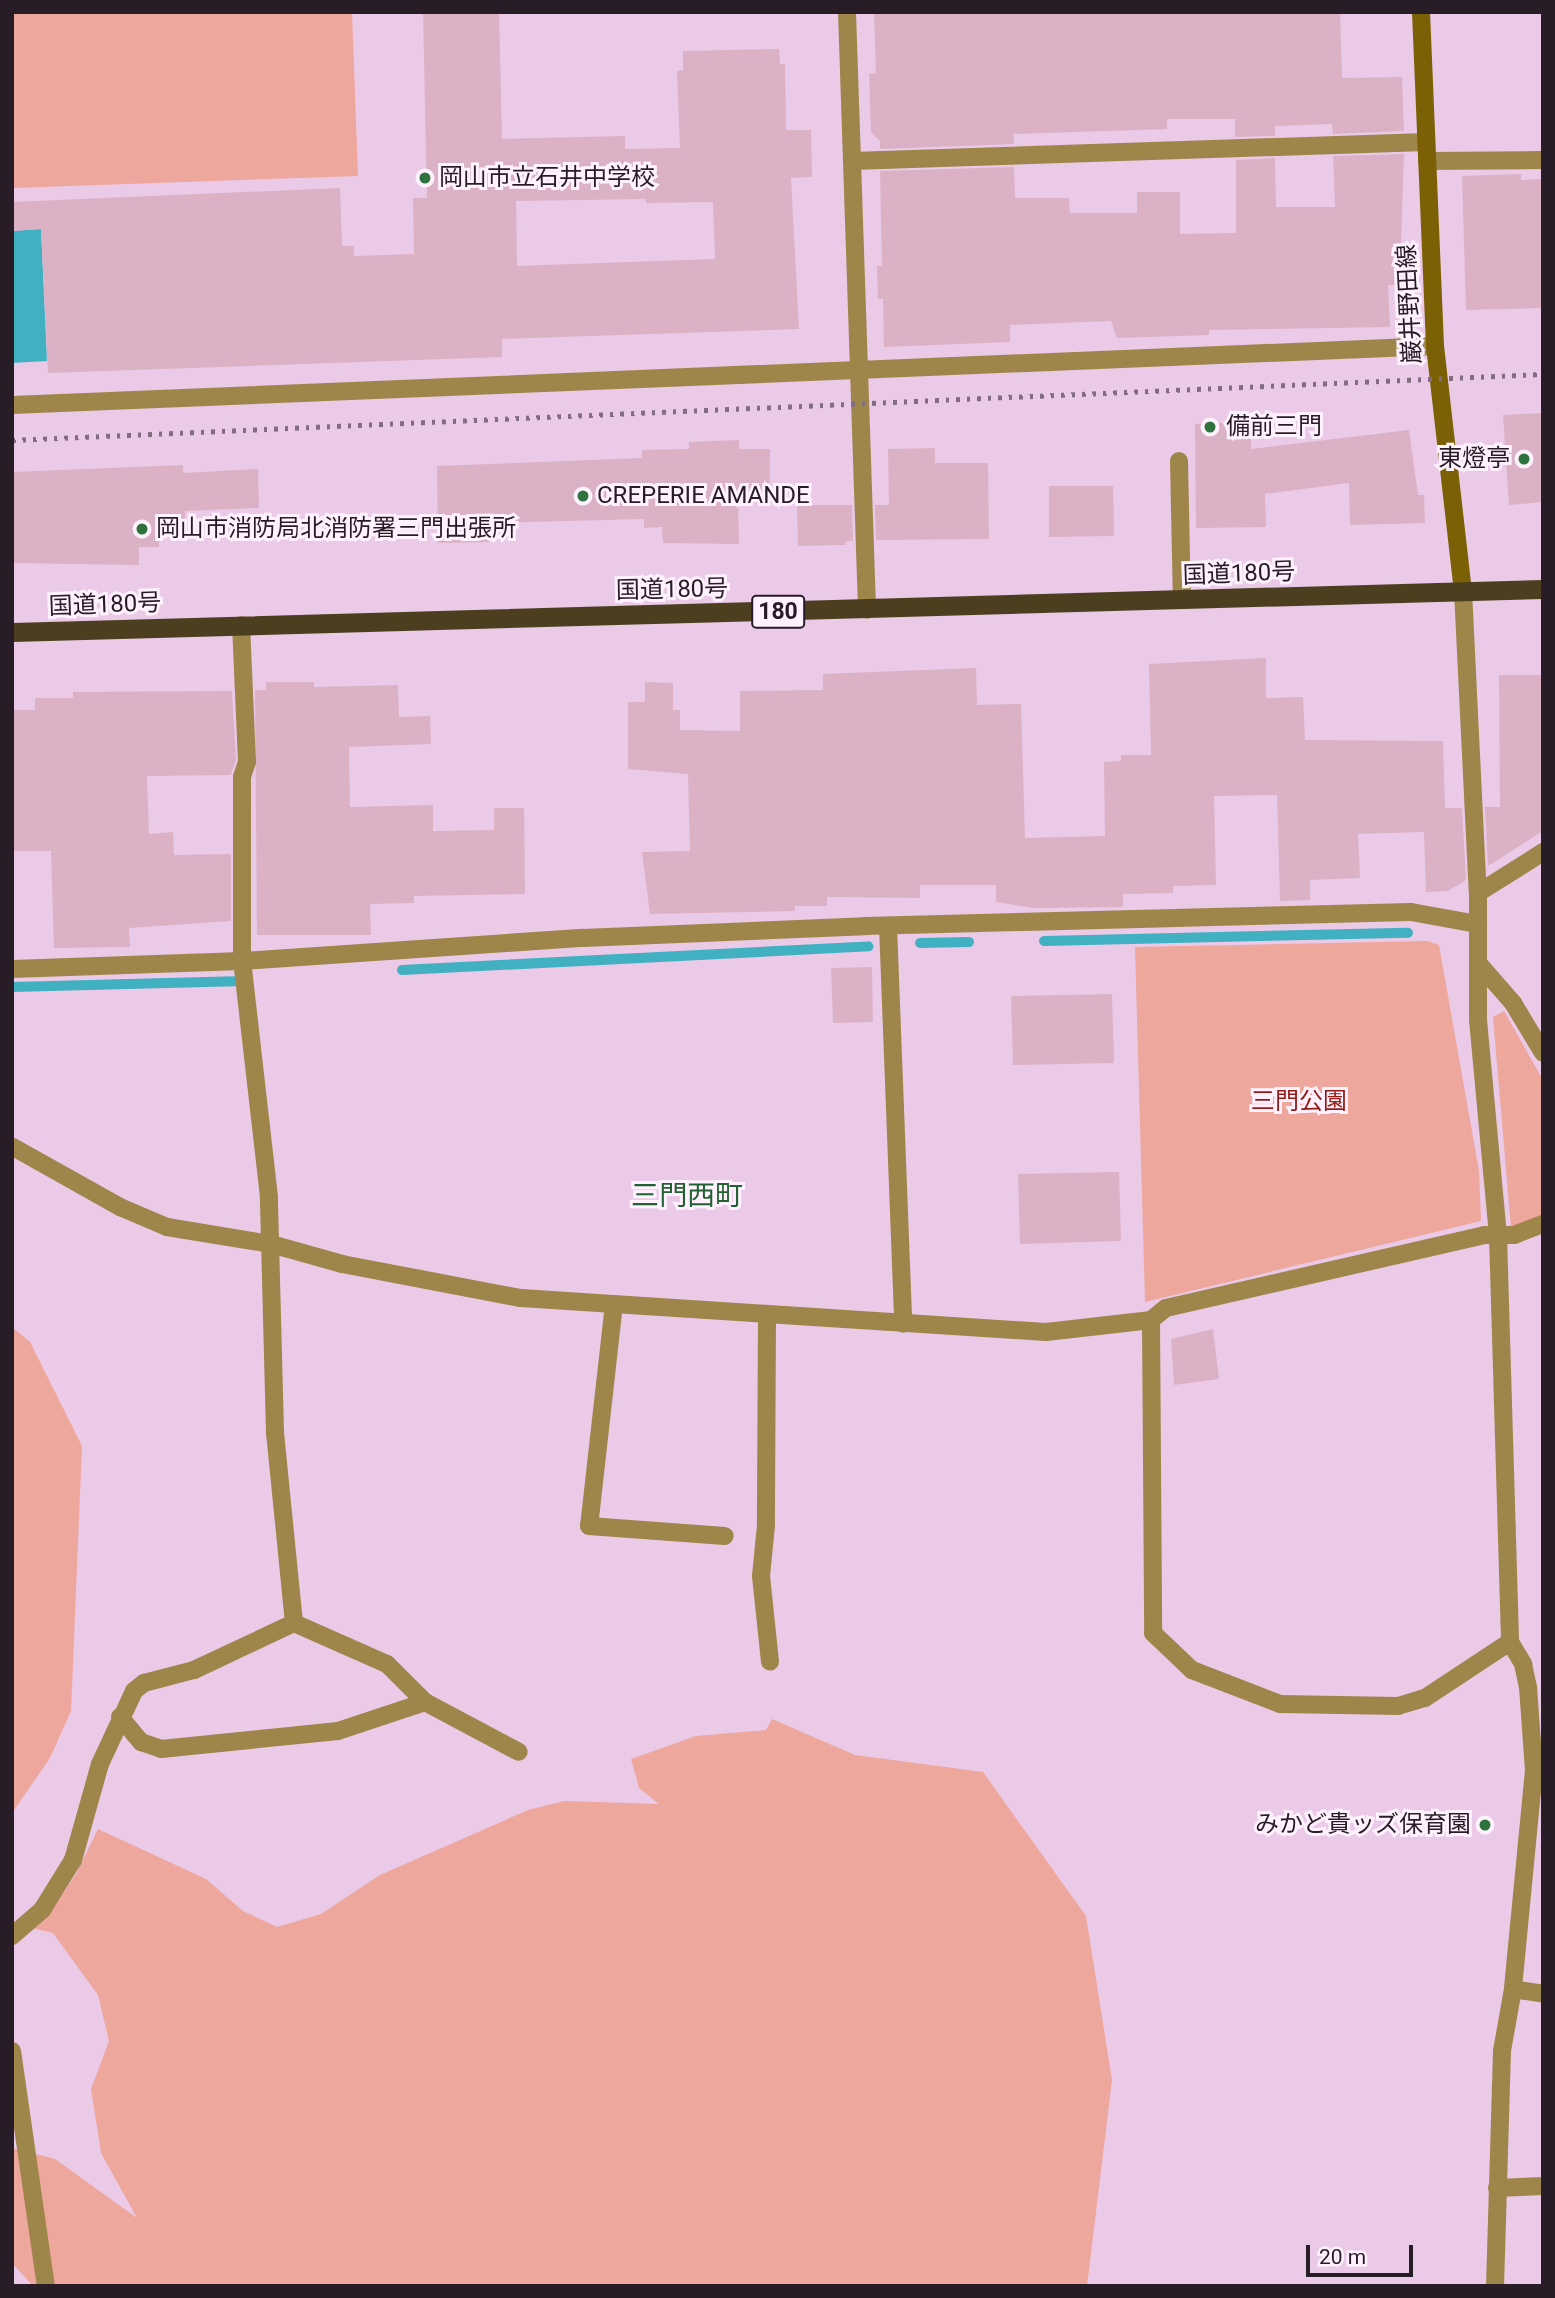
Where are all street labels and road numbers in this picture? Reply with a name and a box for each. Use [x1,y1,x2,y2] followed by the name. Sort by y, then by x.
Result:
[1392,243,1428,365] street label: 巌井野田線
[1182,558,1296,590] street label: 国道180号
[616,575,728,605] street label: 国道180号
[48,589,162,621] street label: 国道180号
[750,592,806,632] road number: 180

